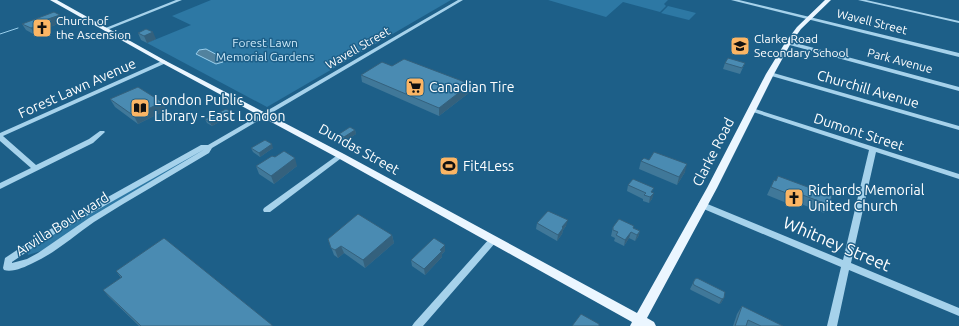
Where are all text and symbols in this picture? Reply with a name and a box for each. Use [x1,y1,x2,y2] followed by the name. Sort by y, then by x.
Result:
[836,6,909,37] street label: Wavell Street
[56,14,131,41] place label: Church of the Ascension
[31,17,53,39] church icon: Church of the Ascension
[323,24,392,71] street label: Wavell Street
[754,32,849,59] place label: Clarke Road Secondary School
[729,35,751,57] school or university icon: Clarke Road Secondary School
[216,36,314,63] park label: Forest Lawn Memorial Gardens
[866,46,934,75] street label: Park Avenue
[16,55,138,121] street label: Forest Lawn Avenue
[815,67,921,111] street label: Churchill Avenue
[404,76,426,98] supermarket icon: Canadian Tire
[429,79,514,95] place label: Canadian Tire
[154,92,286,124] place label: London Public Library - East London
[129,97,151,119] library icon: London Public Library - East London
[812,110,907,154] street label: Dumont Street
[689,115,737,189] street label: Clarke Road
[316,120,403,178] street label: Dundas Street
[438,155,460,177] sports icon: Fit4Less
[463,158,514,174] place label: Fit4Less
[808,182,925,214] place label: Richards Memorial United Church
[783,187,805,209] church icon: Richards Memorial United Church
[13,189,111,259] street label: Arvilla Boulevard
[781,212,894,275] street label: Whitney Street

